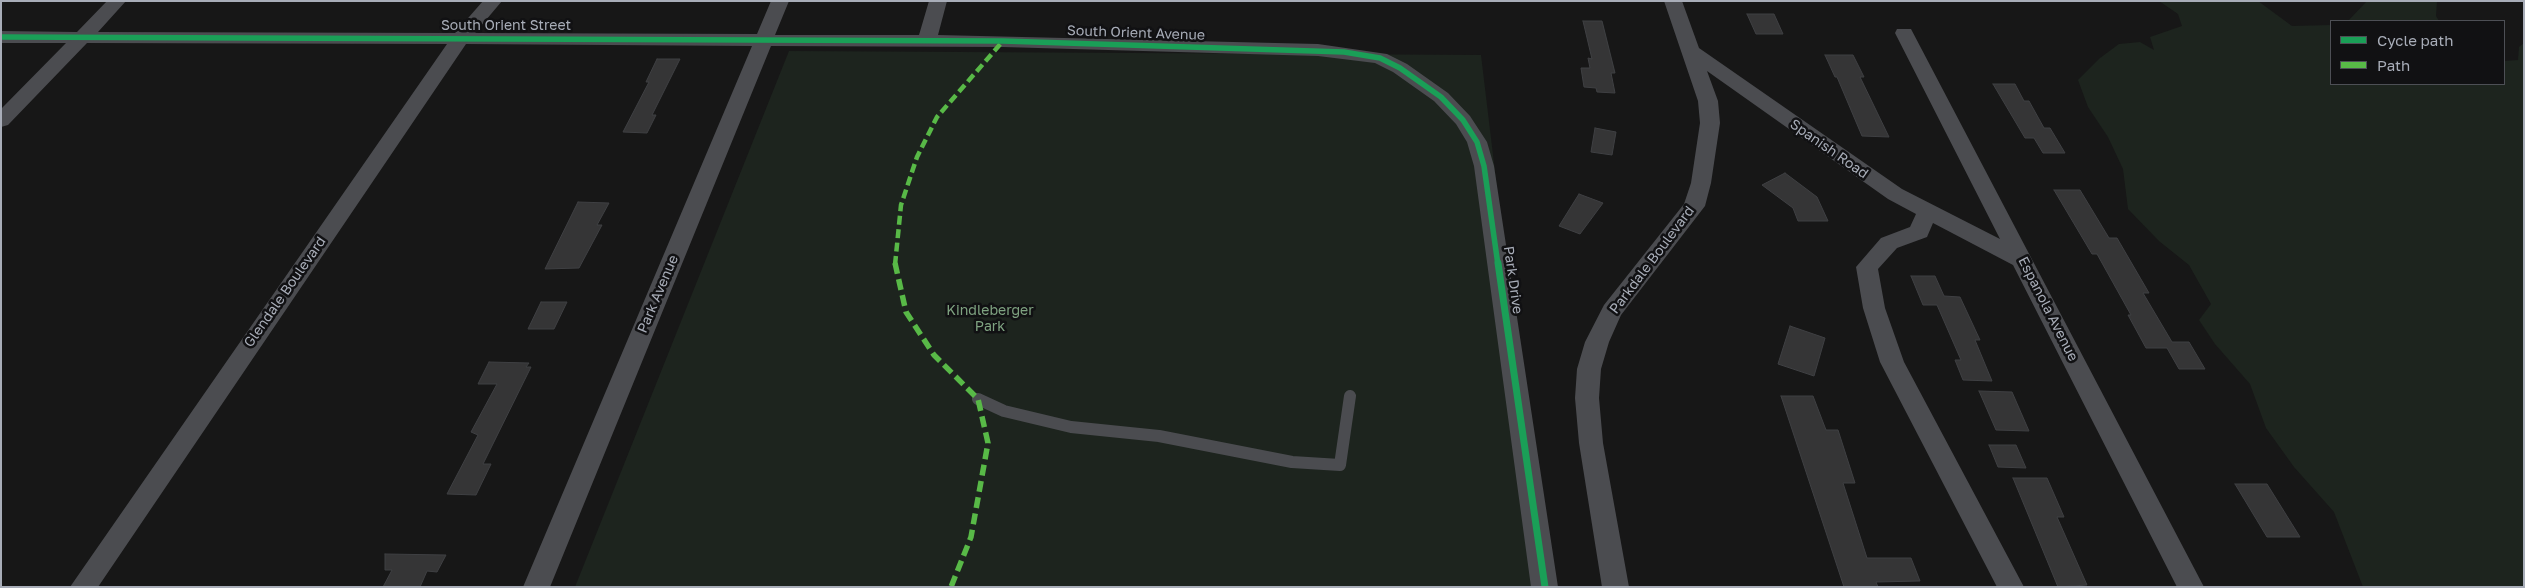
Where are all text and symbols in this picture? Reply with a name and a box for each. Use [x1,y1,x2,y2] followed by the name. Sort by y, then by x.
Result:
[441,18,571,34] street label: South Orient Street
[2330,20,2505,85] legend
[1067,22,1205,44] street label: South Orient Avenue
[2377,31,2453,49] text: Cycle path
[2377,56,2410,74] text: Path
[1787,116,1871,182] street label: Spanish Road
[1606,203,1698,317] street label: Parkdale Boulevard
[241,233,329,351] street label: Glendale Boulevard
[1500,245,1526,315] street label: Park Drive
[634,252,682,336] street label: Park Avenue
[2014,254,2082,364] street label: Espanola Avenue
[946,303,1034,336] park label: Kindleberger Park

